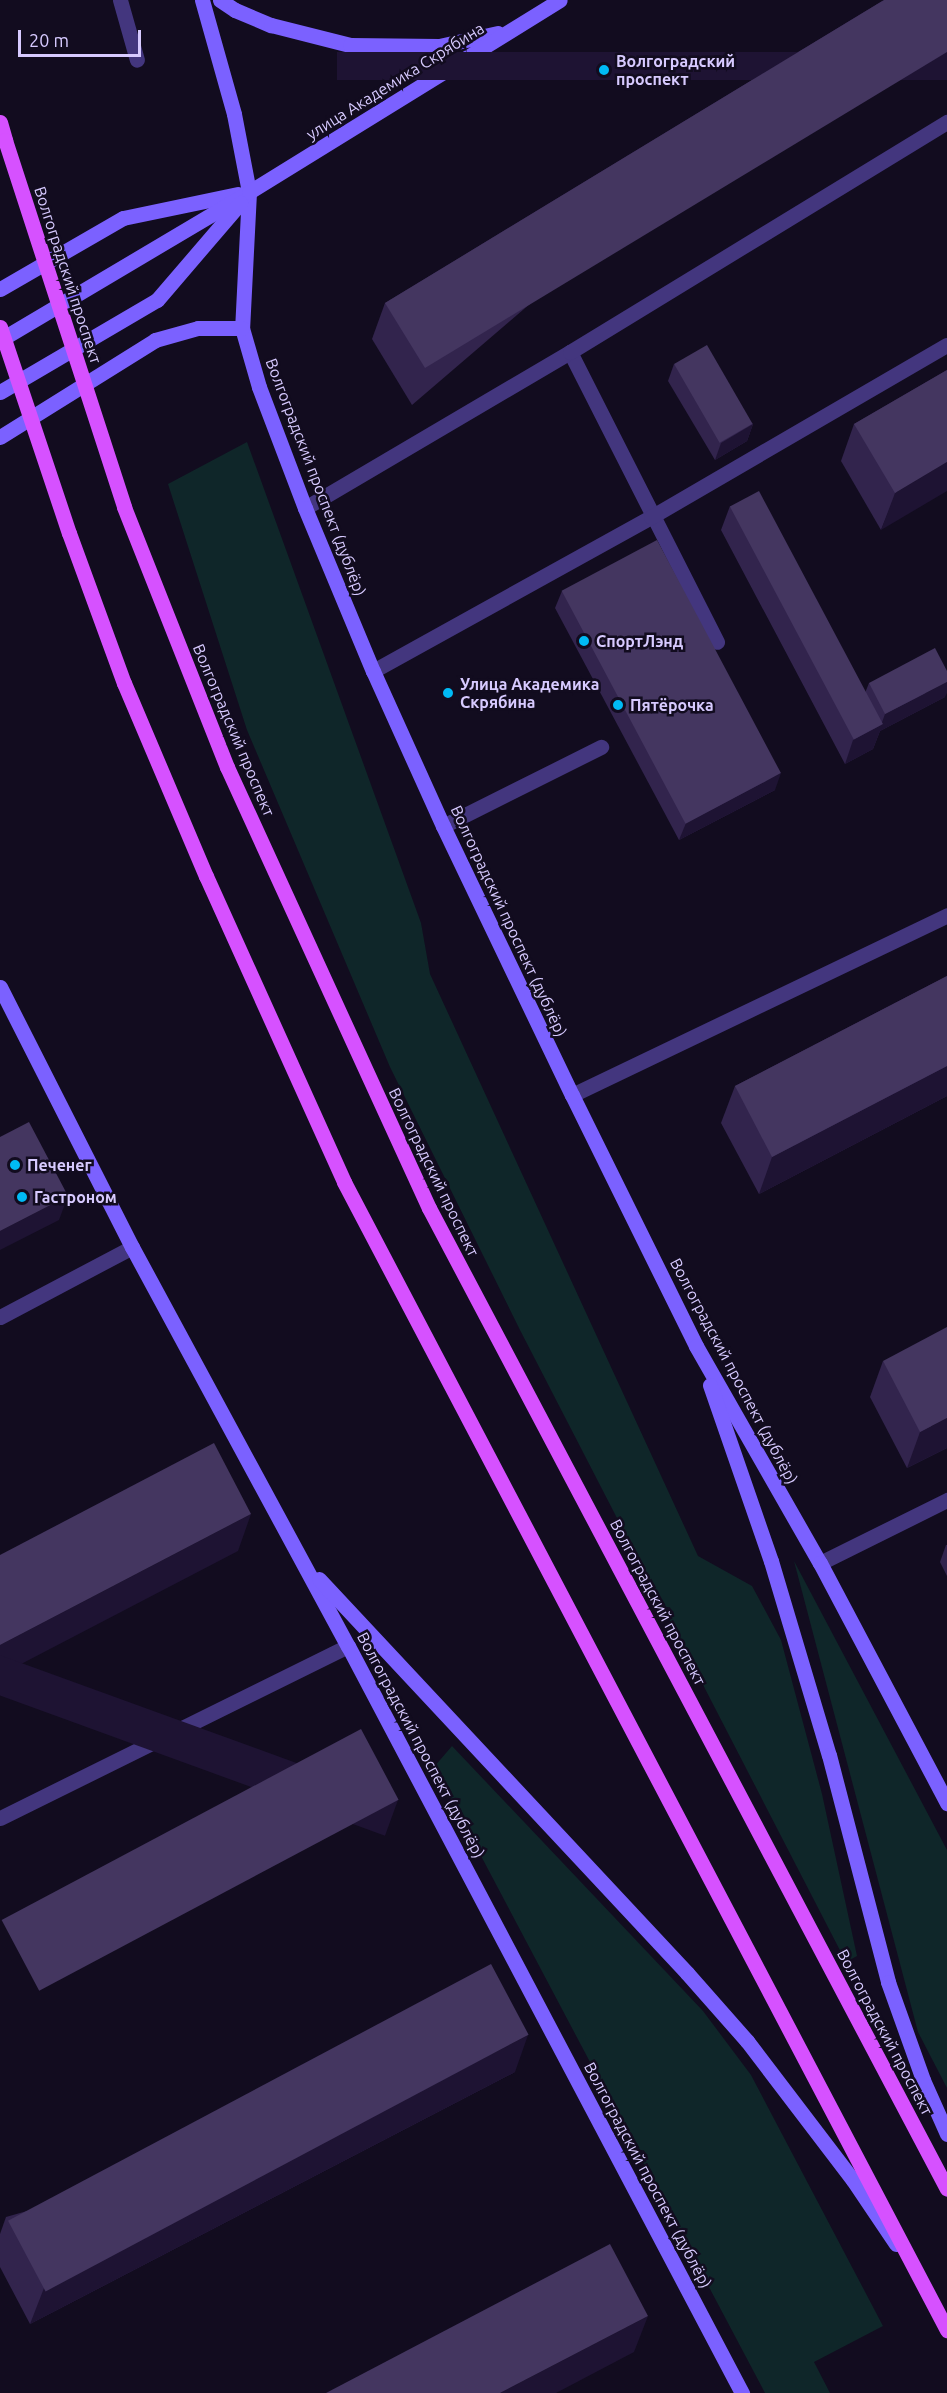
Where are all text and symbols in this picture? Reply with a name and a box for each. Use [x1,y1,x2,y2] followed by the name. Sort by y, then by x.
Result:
[21,18,144,56] scale bar
[303,18,487,144] street label: улица Академика Скрябина
[29,30,69,50] text: 20 m
[616,51,735,89] place label: Волгоградский проспект
[597,63,611,77] marker: Волгоградский проспект
[30,184,106,366] street label: Волгоградский проспект
[262,355,370,599] street label: Волгоградский проспект (дублёр)
[596,631,683,651] place label: СпортЛэнд
[577,634,591,648] marker: СпортЛэнд
[189,641,279,819] street label: Волгоградский проспект
[460,674,599,712] place label: Улица Академика Скрябина
[441,686,455,700] marker: Улица Академика Скрябина
[630,695,714,715] place label: Пятёрочка
[611,698,625,712] marker: Пятёрочка
[447,802,571,1040] street label: Волгоградский проспект (дублёр)
[385,1085,483,1259] street label: Волгоградский проспект
[27,1155,92,1175] place label: Печенег
[8,1158,22,1172] marker: Печенег
[34,1187,117,1207] place label: Гастроном
[15,1190,29,1204] marker: Гастроном
[666,1255,802,1487] street label: Волгоградский проспект (дублёр)
[606,1516,710,1688] street label: Волгоградский проспект
[353,1629,489,1861] street label: Волгоградский проспект (дублёр)
[833,1946,937,2118] street label: Волгоградский проспект
[580,2059,716,2291] street label: Волгоградский проспект (дублёр)

